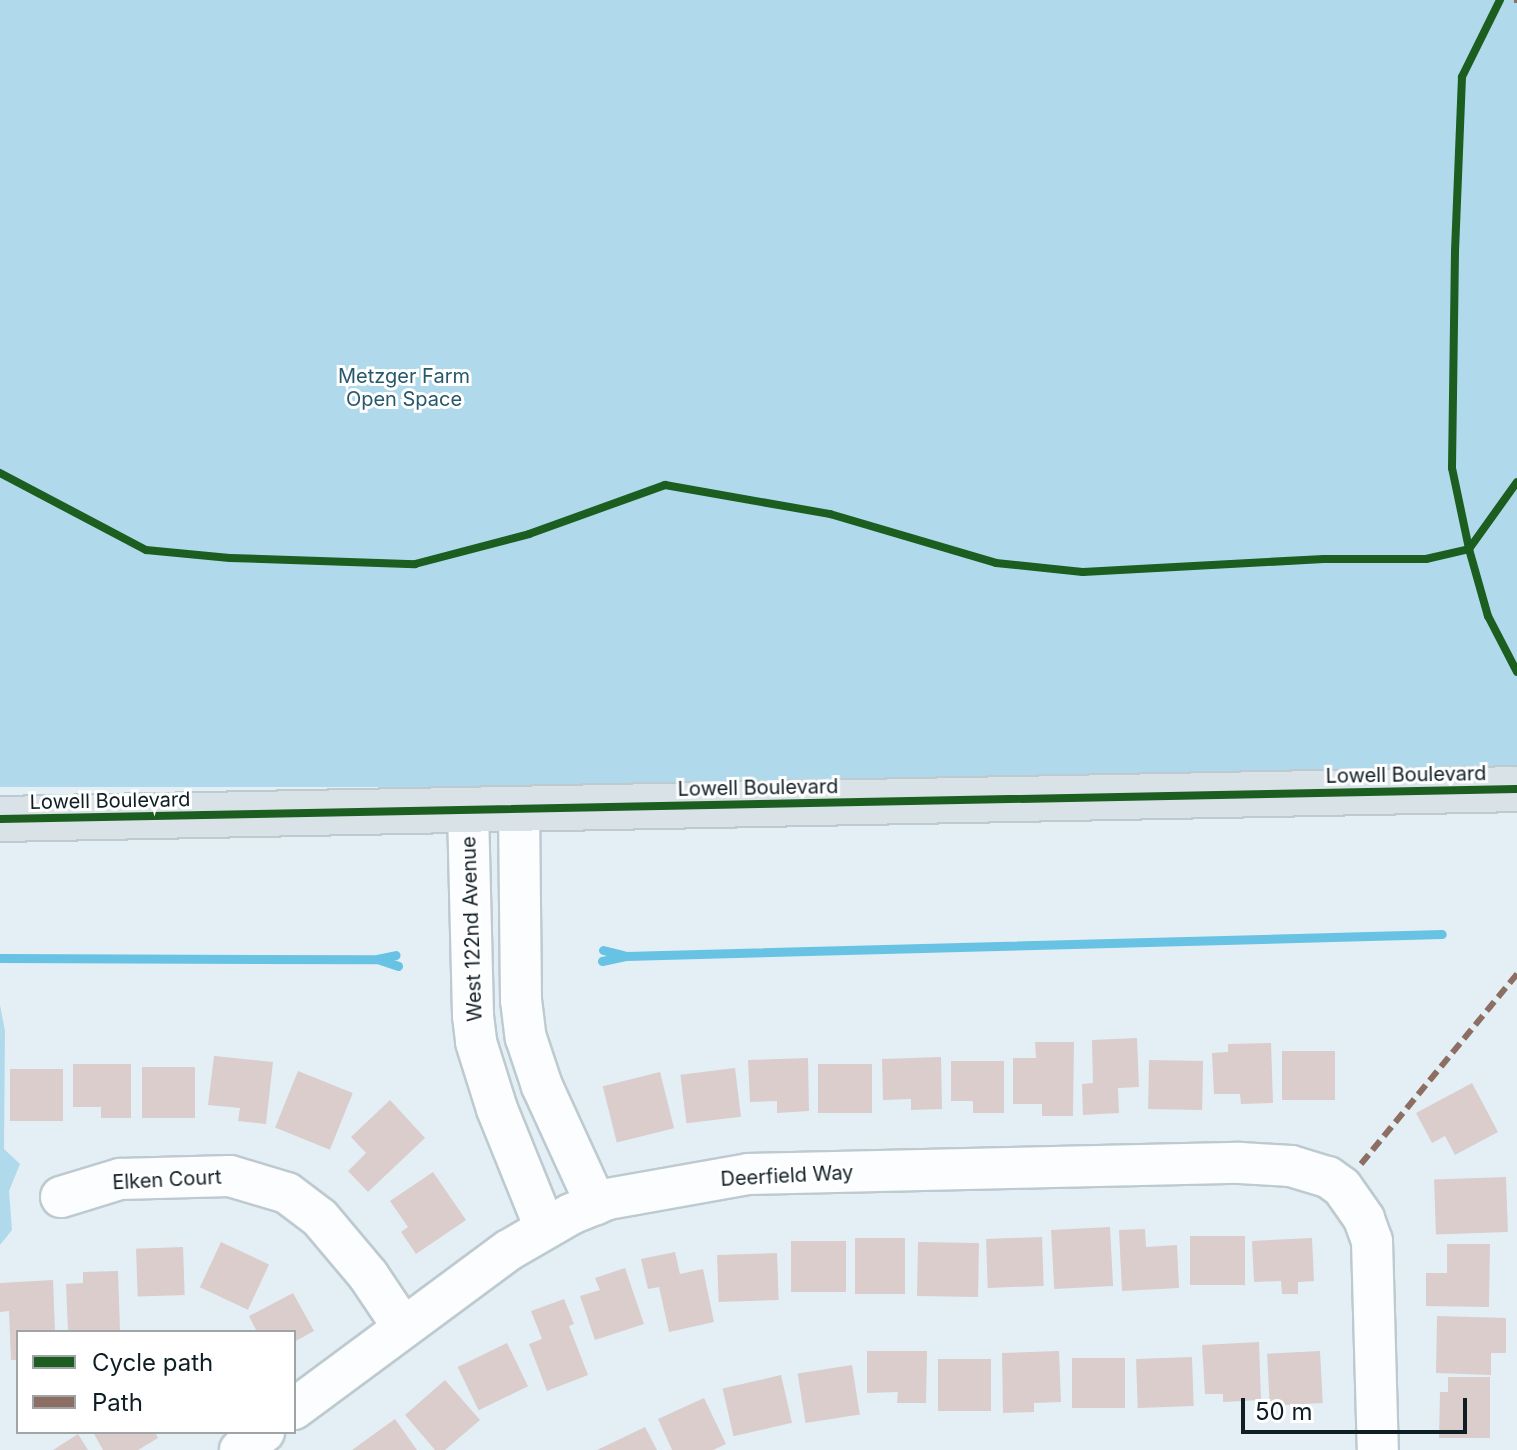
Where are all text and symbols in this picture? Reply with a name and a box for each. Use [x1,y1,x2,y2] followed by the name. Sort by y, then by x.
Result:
[338,365,470,412] park label: Metzger Farm Open Space
[1325,762,1487,788] street label: Lowell Boulevard
[677,775,839,801] street label: Lowell Boulevard
[29,788,191,814] street label: Lowell Boulevard
[457,836,487,1022] street label: West 122nd Avenue
[720,1161,854,1191] street label: Deerfield Way
[112,1165,222,1195] street label: Elken Court
[16,1330,296,1434] legend
[92,1348,213,1377] text: Cycle path
[1245,1382,1471,1432] scale bar
[92,1388,143,1417] text: Path
[1255,1397,1313,1426] text: 50 m

